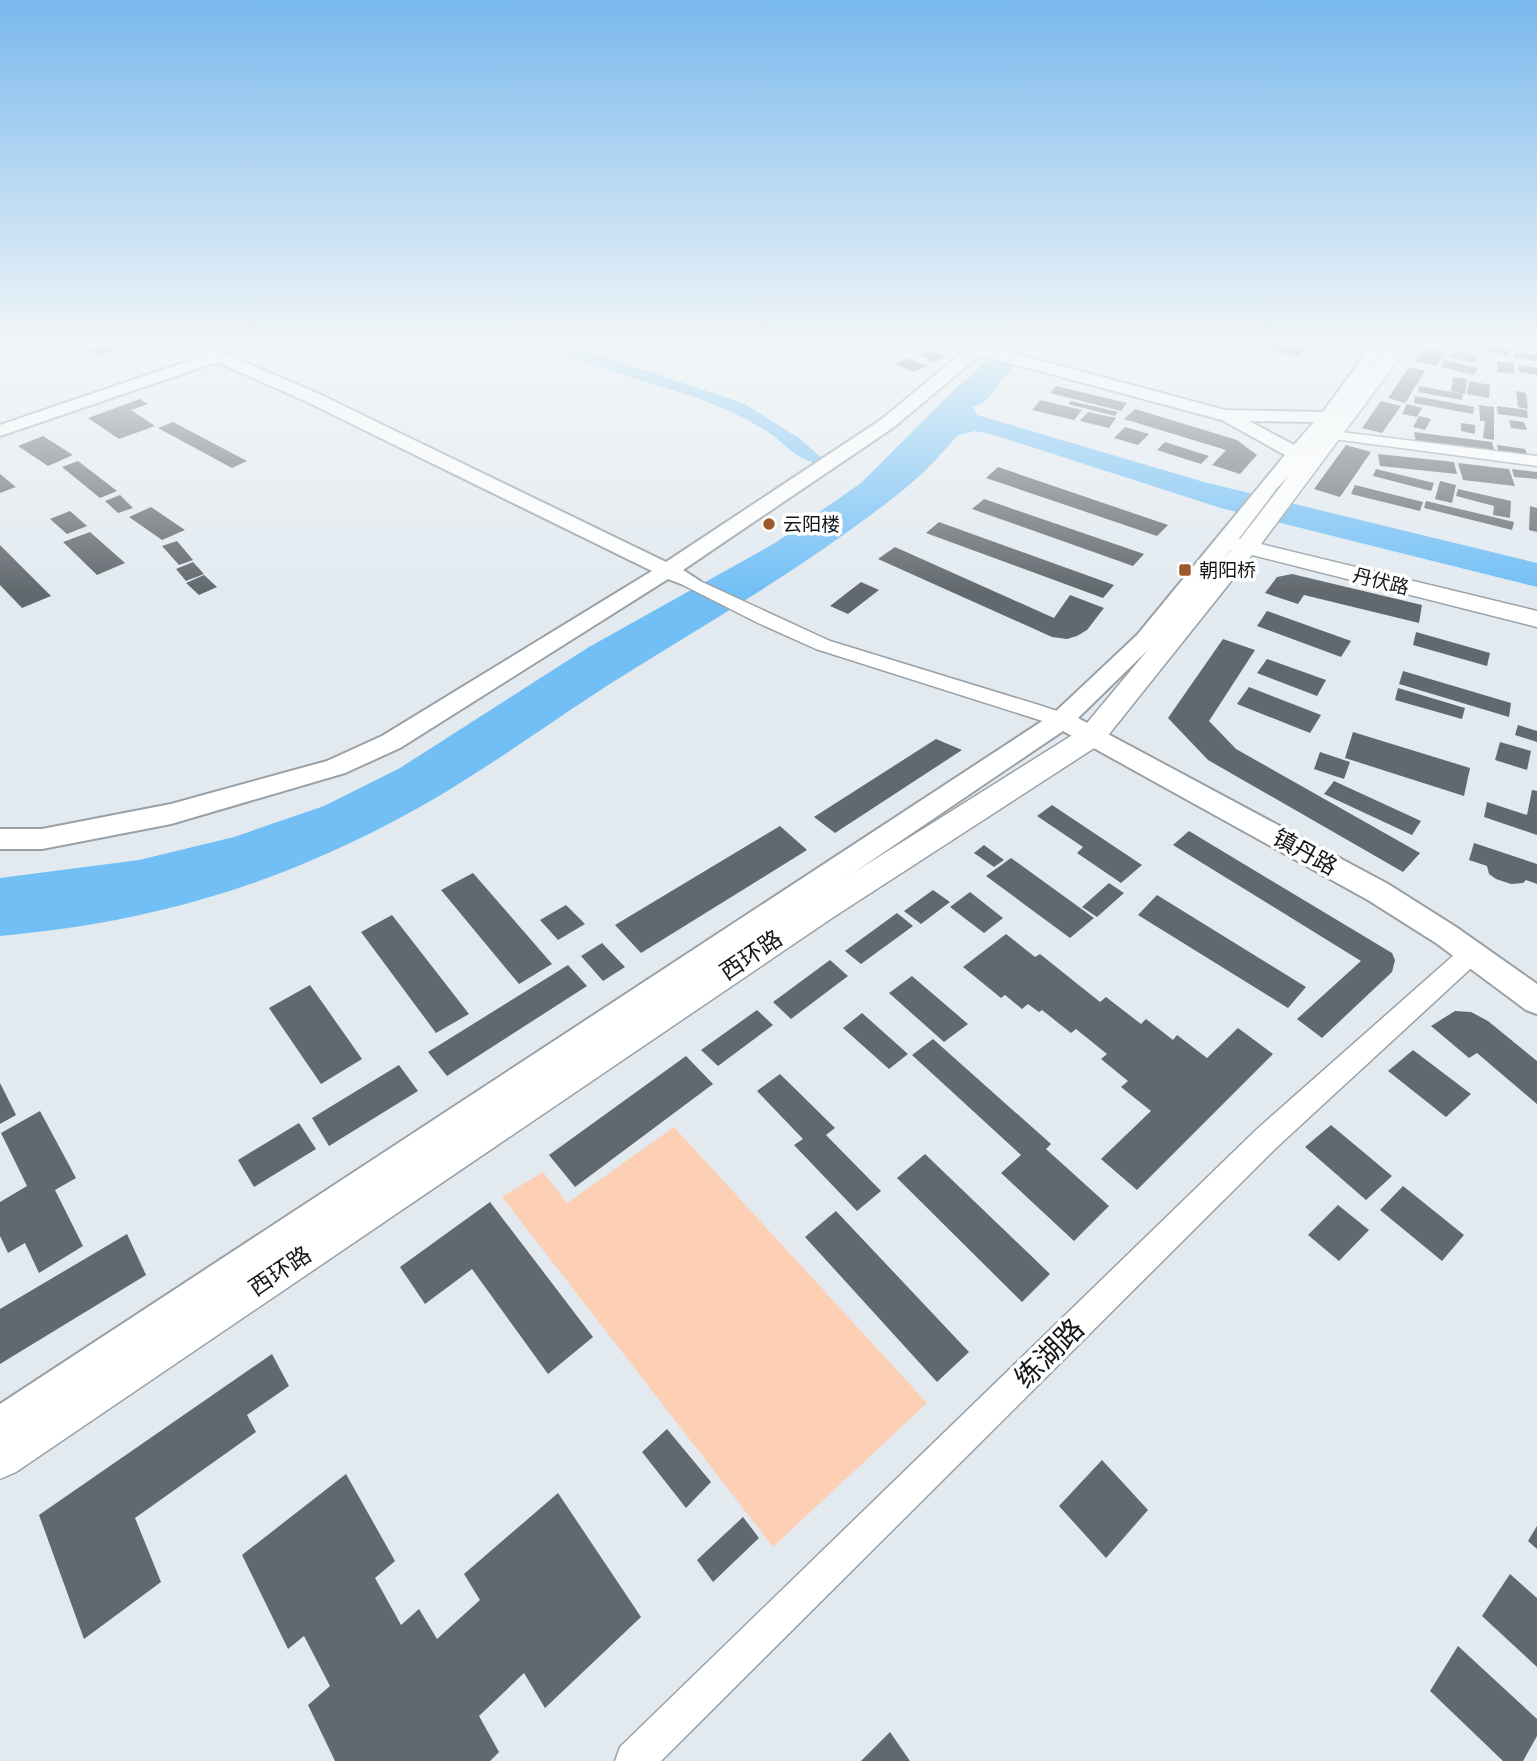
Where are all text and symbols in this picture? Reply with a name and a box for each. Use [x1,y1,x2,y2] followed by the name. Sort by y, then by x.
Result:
[783,512,840,537] place label: 云阳楼
[761,516,777,532] marker: 云阳楼
[1199,558,1256,583] place label: 朝阳桥
[1177,562,1193,578] marker: 朝阳桥
[1350,562,1412,601] street label: 丹伏路
[1268,822,1342,882] street label: 镇丹路
[714,923,788,987] street label: 西环路
[243,1239,317,1303] street label: 西环路
[1007,1311,1091,1395] street label: 练湖路

